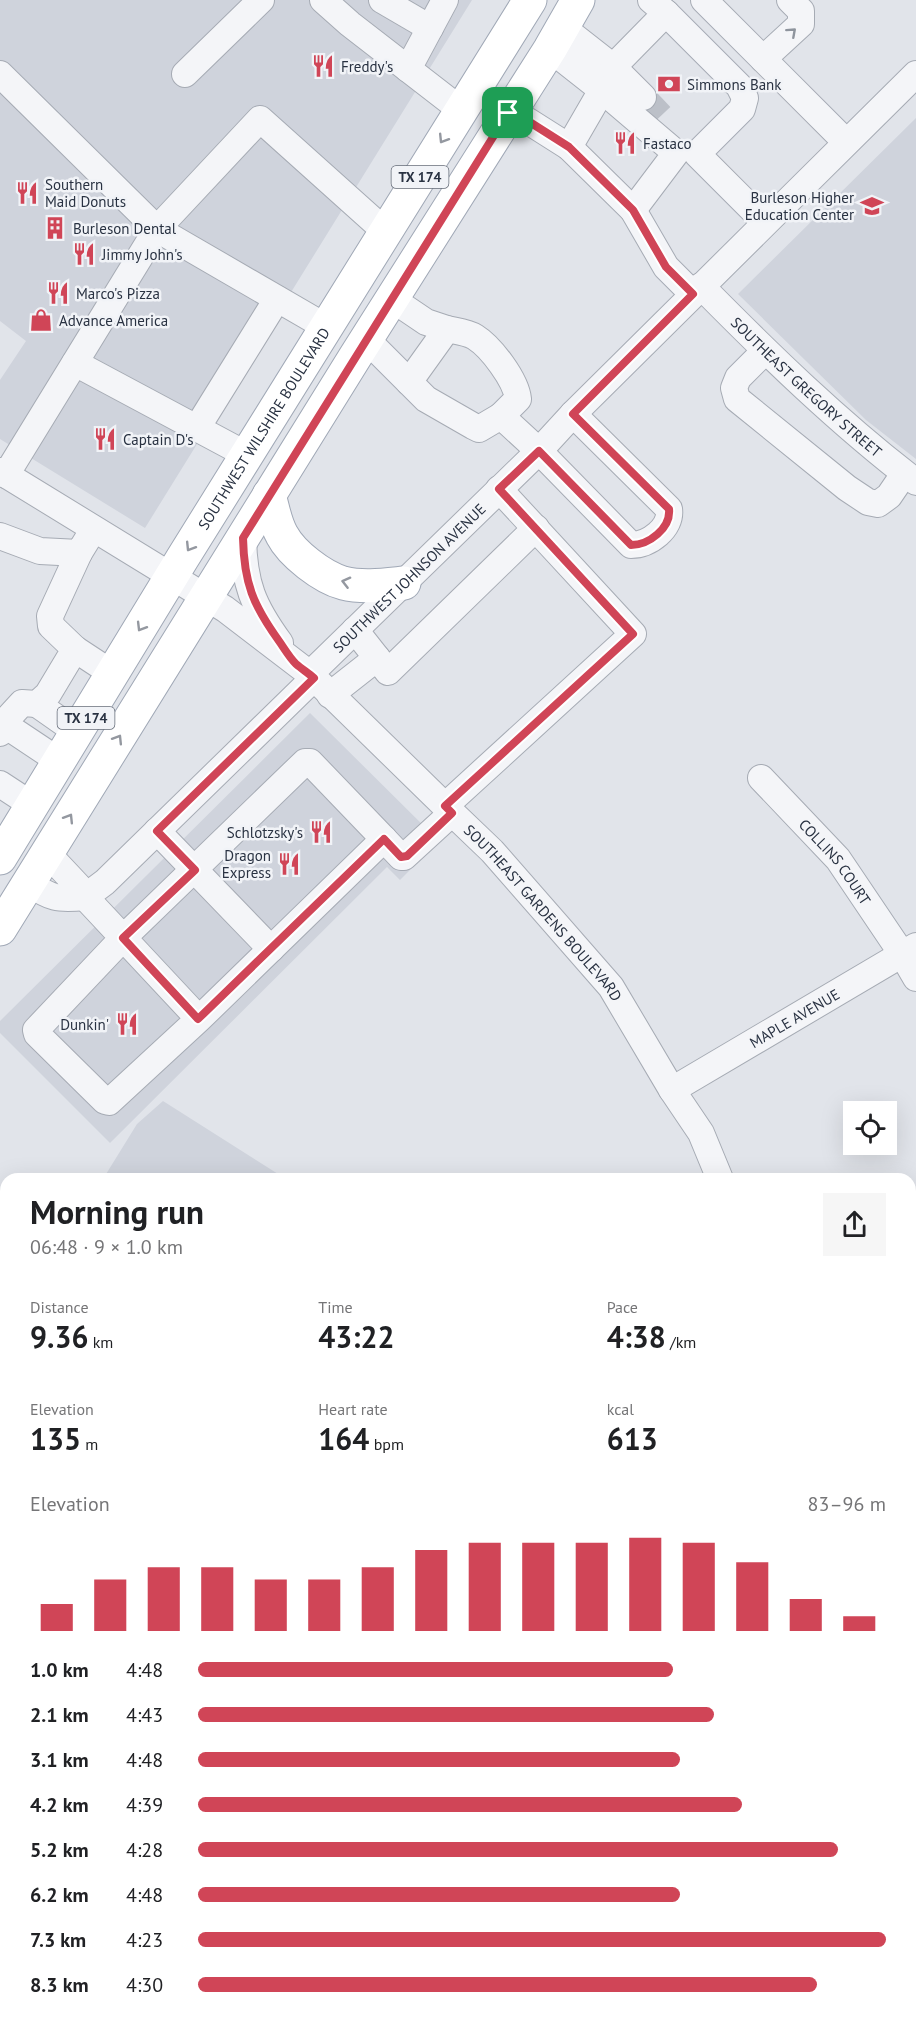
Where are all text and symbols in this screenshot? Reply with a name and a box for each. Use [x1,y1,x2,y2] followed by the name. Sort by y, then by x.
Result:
[785,28,796,39] one-way arrow
[310,53,336,79] restaurant icon: Freddy's
[341,57,393,76] place label: Freddy's
[656,71,682,97] bank icon: Simmons Bank
[687,75,782,94] place label: Simmons Bank
[482,87,533,138] pin
[491,96,524,129] icon: arrive
[612,130,638,156] restaurant icon: Fastaco
[439,133,451,143] one-way arrow
[643,134,692,153] place label: Fastaco
[392,166,448,188] road number: TX 174
[45,175,126,211] place label: Southern Maid Donuts
[14,180,40,206] restaurant icon: Southern Maid Donuts
[745,188,854,224] place label: Burleson Higher Education Center
[859,193,885,219] school or university icon: Burleson Higher Education Center
[42,215,68,241] building icon: Burleson Dental
[73,219,177,238] place label: Burleson Dental
[71,241,97,267] restaurant icon: Jimmy John's
[101,245,183,264] place label: Jimmy John's
[45,280,71,306] restaurant icon: Marco's Pizza
[76,284,160,303] place label: Marco's Pizza
[28,307,54,333] shop icon: Advance America
[59,311,168,330] place label: Advance America
[727,312,887,461] street label: SOUTHEAST GREGORY STREET
[193,324,333,533] street label: SOUTHWEST WILSHIRE BOULEVARD
[92,426,118,452] restaurant icon: Captain D's
[123,430,194,449] place label: Captain D's
[328,499,489,656] street label: SOUTHWEST JOHNSON AVENUE
[185,541,197,551] one-way arrow
[341,576,351,589] one-way arrow
[137,621,148,631] one-way arrow
[58,707,115,729] road number: TX 174
[110,735,122,745] one-way arrow
[61,814,73,824] one-way arrow
[795,815,876,909] street label: COLLINS COURT
[308,819,334,845] restaurant icon: Schlotzsky's
[460,820,627,1004] street label: SOUTHEAST GARDENS BOULEVARD
[227,823,303,842] place label: Schlotzsky's
[222,846,271,882] place label: Dragon Express
[276,851,302,877] restaurant icon: Dragon Express
[746,984,843,1052] street label: MAPLE AVENUE
[114,1011,140,1037] restaurant icon: Dunkin'
[60,1015,109,1034] place label: Dunkin'
[843,1101,897,1155] map controls
[843,1101,897,1155] button: locate
[30,1190,204,1233] text: Morning run
[823,1193,886,1256] button: share
[30,1234,183,1260] text: 06:48 · 9 × 1.0 km
[30,1297,89,1317] text: Distance
[318,1297,353,1317] text: Time
[607,1297,638,1317] text: Pace
[30,1317,88,1356] text: 9.36
[318,1317,394,1356] text: 43:22
[607,1317,666,1356] text: 4:38
[88,1332,113,1352] text: km
[666,1332,696,1352] text: /km
[30,1399,94,1419] text: Elevation
[318,1399,388,1419] text: Heart rate
[607,1399,634,1419] text: kcal
[30,1419,81,1458] text: 135
[318,1419,369,1458] text: 164
[607,1419,658,1458] text: 613
[81,1434,98,1454] text: m
[369,1434,404,1454] text: bpm
[30,1491,110,1517] text: Elevation
[808,1491,886,1517] text: 83–96 m
[30,1657,89,1683] text: 1.0 km
[126,1657,163,1683] text: 4:48
[30,1702,89,1728] text: 2.1 km
[126,1702,163,1728] text: 4:43
[30,1747,89,1773] text: 3.1 km
[126,1747,163,1773] text: 4:48
[30,1792,89,1818] text: 4.2 km
[126,1792,163,1818] text: 4:39
[30,1837,89,1863] text: 5.2 km
[126,1837,163,1863] text: 4:28
[30,1882,89,1908] text: 6.2 km
[126,1882,163,1908] text: 4:48
[30,1927,86,1953] text: 7.3 km
[126,1927,163,1953] text: 4:23
[30,1972,89,1998] text: 8.3 km
[126,1972,163,1998] text: 4:30

